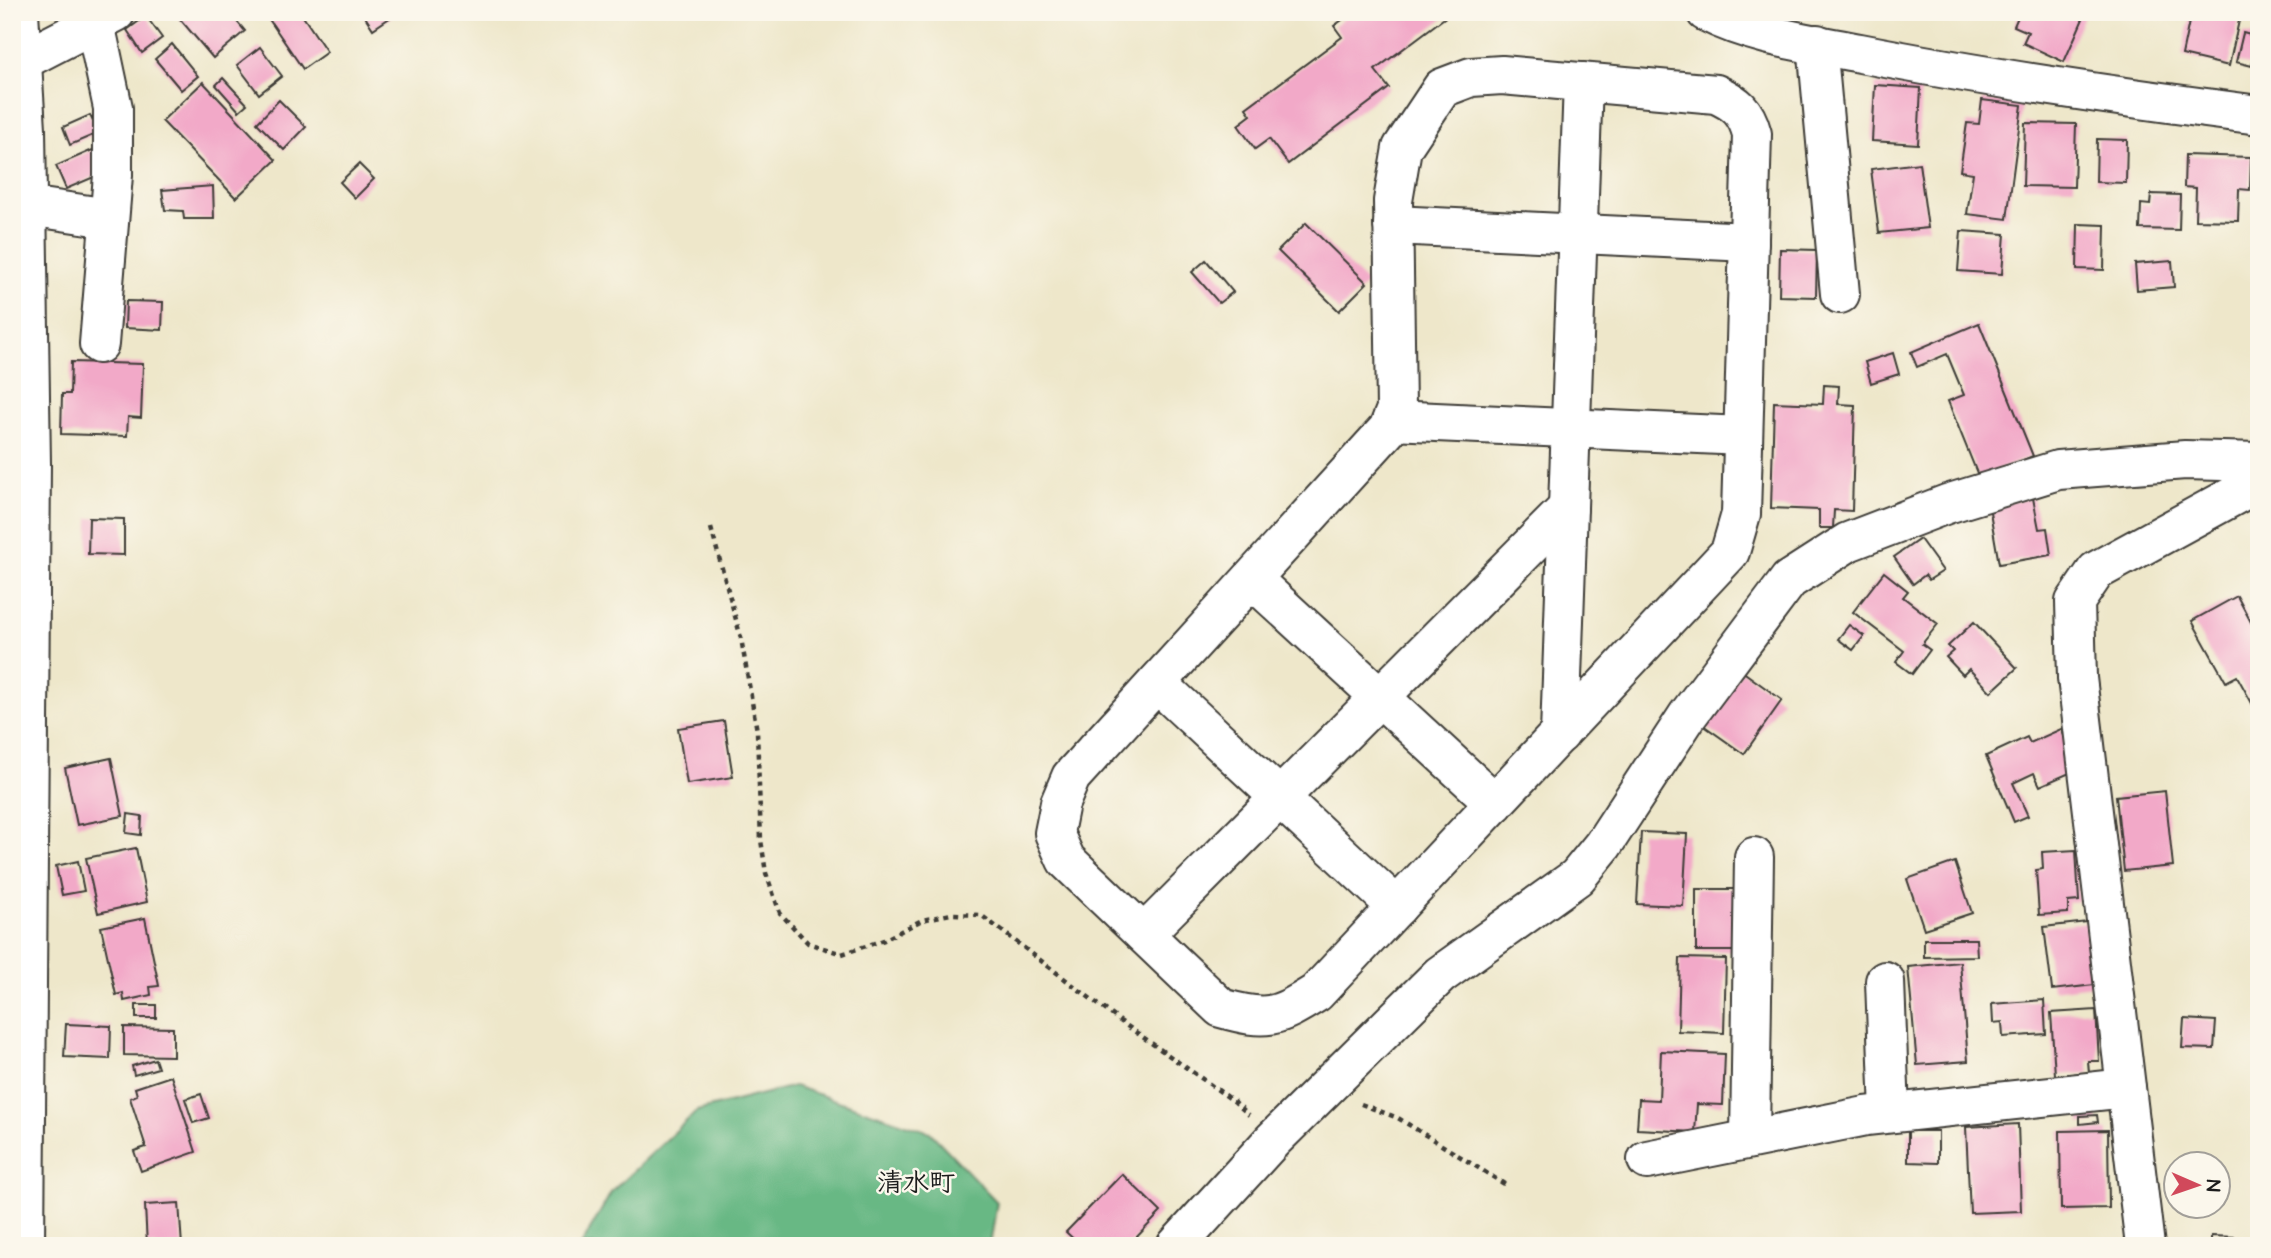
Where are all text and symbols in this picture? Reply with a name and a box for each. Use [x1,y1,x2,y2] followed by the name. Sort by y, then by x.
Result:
[2162,1150,2232,1220] north arrow
[877,1165,955,1201] district label: 清水町
[2199,1179,2226,1192] text: N

